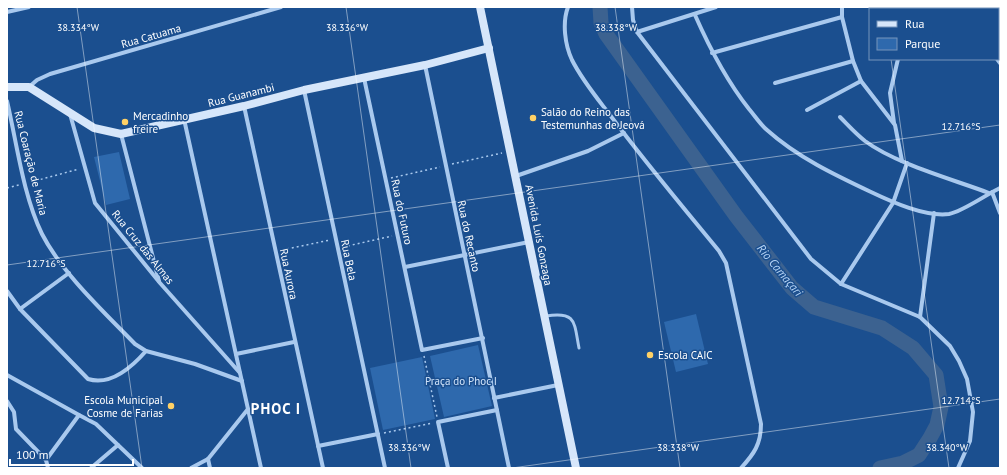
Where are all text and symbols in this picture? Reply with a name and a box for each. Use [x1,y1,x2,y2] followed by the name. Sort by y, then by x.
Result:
[869,8,999,60] legend
[905,16,924,31] text: Rua
[57,21,100,34] text: 38.334°W
[119,21,183,51] street label: Rua Catuama
[326,21,369,34] text: 38.336°W
[595,21,638,34] text: 38.338°W
[905,36,940,51] text: Parque
[206,80,276,110] street label: Rua Guanambi
[541,105,645,132] place label: Salão do Reino das Testemunhas de Jeová
[11,109,51,217] street label: Rua Coaração de Maria
[133,109,188,136] place label: Mercadinho freire
[528,113,538,123] marker: Salão do Reino das Testemunhas de Jeová
[120,117,130,127] marker: Mercadinho freire
[942,120,980,133] text: 12.716°S
[388,178,416,246] street label: Rua do Futuro
[522,183,556,287] street label: Avenida Luís Gonzaga
[455,199,483,273] street label: Rua do Recanto
[109,207,177,287] street label: Rua Cruz das Almas
[338,238,360,282] street label: Rua Bela
[754,241,807,300] water label: Rio Camaçari
[277,247,301,301] street label: Rua Aurora
[27,257,65,270] text: 12.716°S
[658,348,713,362] place label: Escola CAIC
[645,350,655,360] marker: Escola CAIC
[425,374,497,388] park label: Praça do Phoc I
[84,393,164,420] place label: Escola Municipal Cosme de Farias
[942,394,980,407] text: 12.714°S
[251,399,301,418] district label: PHOC I
[166,401,176,411] marker: Escola Municipal Cosme de Farias
[10,441,133,467] scale bar
[388,441,431,454] text: 38.336°W
[657,441,700,454] text: 38.338°W
[926,441,969,454] text: 38.340°W
[16,447,49,462] text: 100 m

